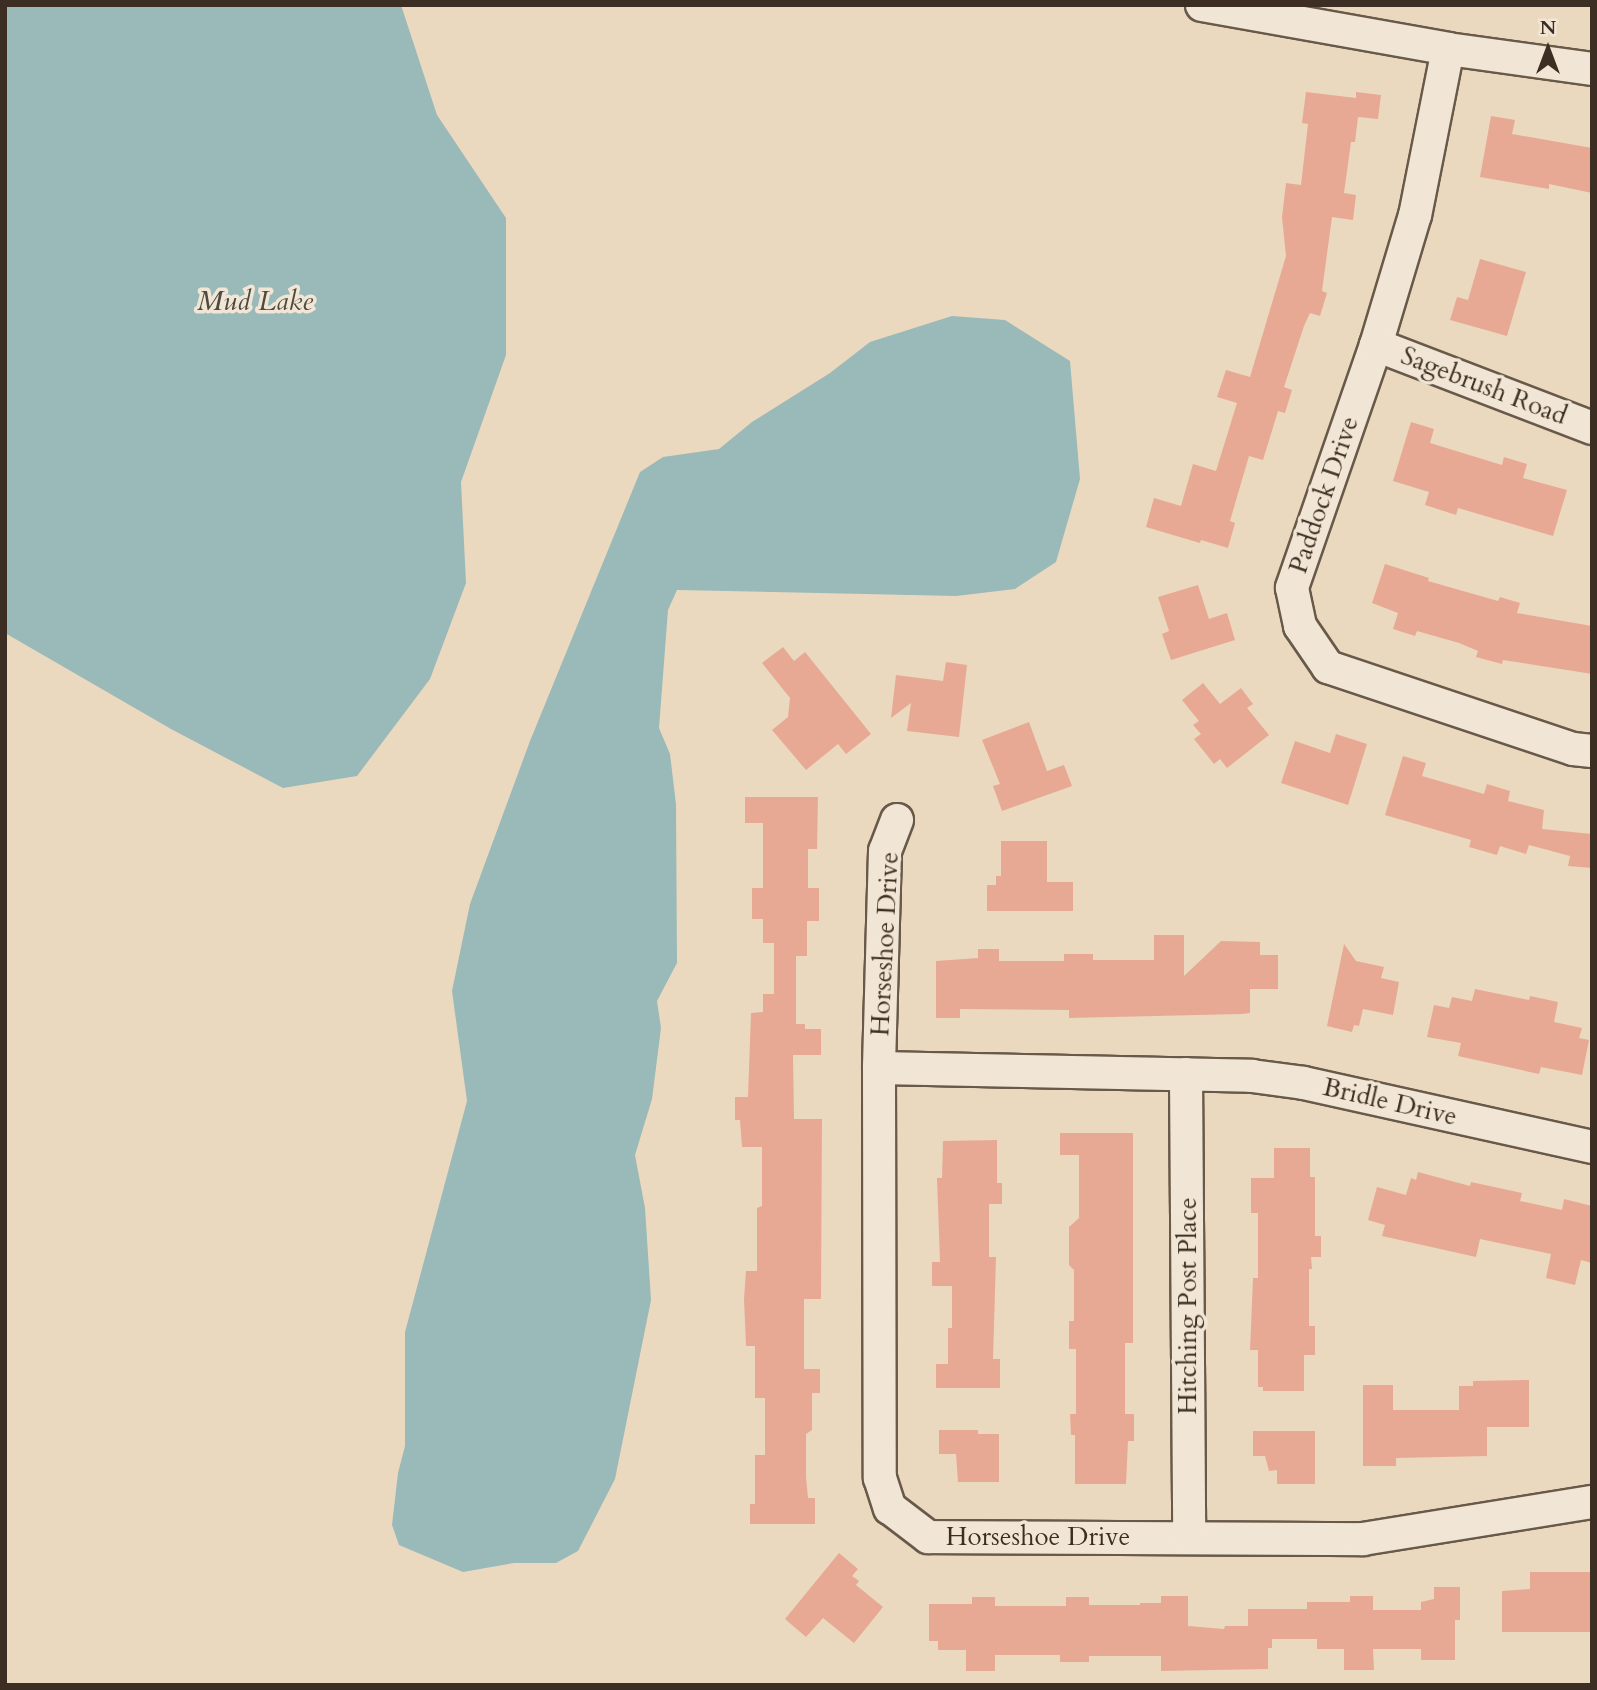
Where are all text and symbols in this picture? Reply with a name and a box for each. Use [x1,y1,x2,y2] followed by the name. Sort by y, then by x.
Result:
[1513,14,1583,84] north arrow
[1540,15,1556,41] text: N
[197,284,313,318] water label: Mud Lake
[1397,340,1571,432] street label: Sagebrush Road
[1283,412,1365,578] street label: Paddock Drive
[865,851,905,1037] street label: Horseshoe Drive
[1320,1071,1460,1133] street label: Bridle Drive
[1172,1197,1204,1415] street label: Hitching Post Place
[946,1521,1130,1553] street label: Horseshoe Drive

